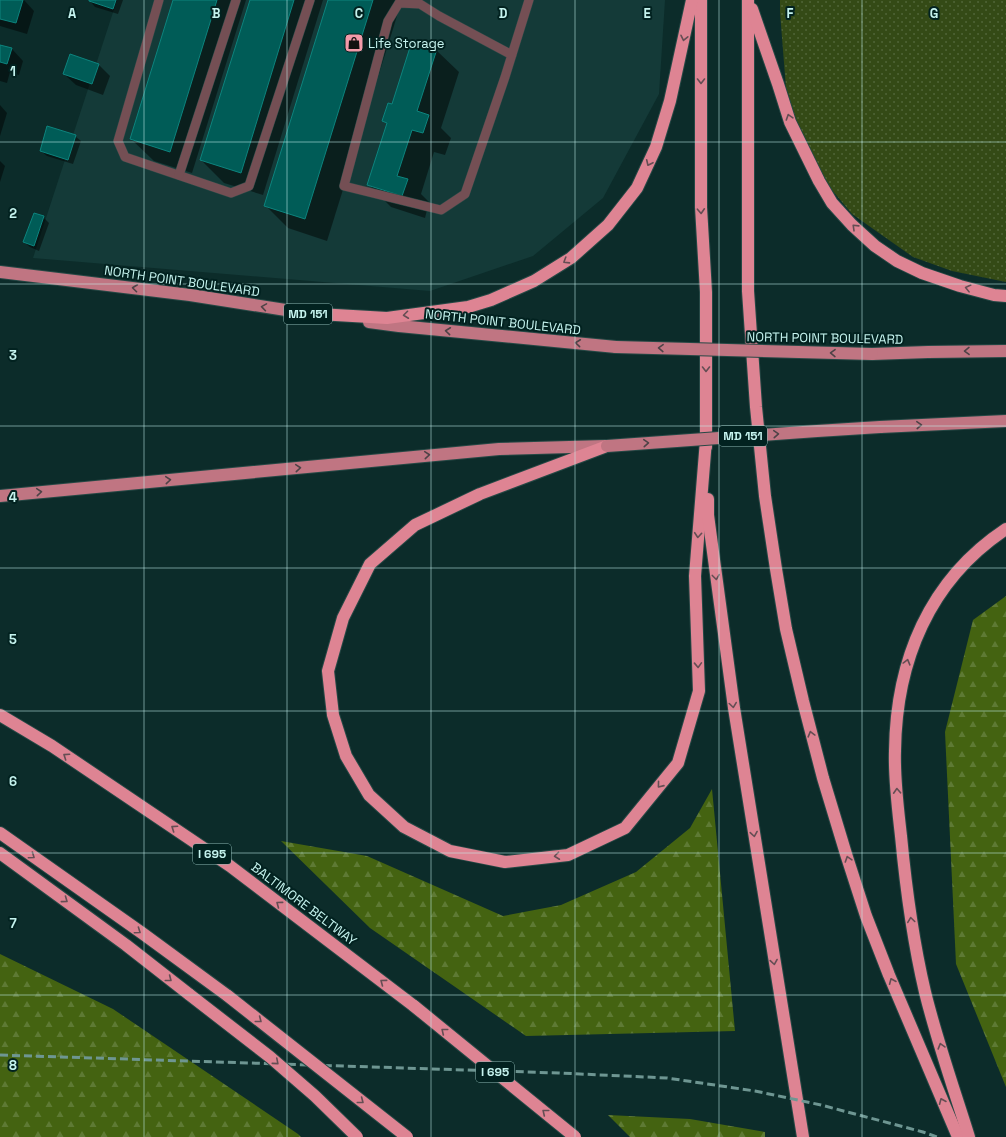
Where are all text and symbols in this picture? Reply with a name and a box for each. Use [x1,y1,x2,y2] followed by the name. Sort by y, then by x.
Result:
[68,5,77,22] text: A
[212,5,221,22] text: B
[355,5,363,22] text: C
[499,5,508,22] text: D
[643,5,651,22] text: E
[787,5,794,22] text: F
[930,5,938,22] text: G
[343,32,365,54] shop icon: Life Storage
[368,35,445,52] place label: Life Storage
[681,35,689,41] one-way arrow
[10,63,16,80] text: 1
[697,78,705,84] one-way arrow
[785,114,793,121] one-way arrow
[646,159,654,166] one-way arrow
[9,205,17,222] text: 2
[697,208,706,214] one-way arrow
[852,224,860,232] one-way arrow
[563,256,570,264] one-way arrow
[103,262,261,300] street label: NORTH POINT BOULEVARD
[132,284,138,293] one-way arrow
[965,285,971,293] one-way arrow
[261,303,267,312] one-way arrow
[284,304,332,324] road number: MD 151
[424,305,582,339] street label: NORTH POINT BOULEVARD
[402,310,409,319] one-way arrow
[445,326,451,335] one-way arrow
[747,328,903,348] street label: NORTH POINT BOULEVARD
[575,339,581,348] one-way arrow
[658,344,664,352] one-way arrow
[9,347,17,364] text: 3
[964,347,970,356] one-way arrow
[830,349,836,358] one-way arrow
[702,366,710,372] one-way arrow
[916,421,922,430] one-way arrow
[719,426,767,446] road number: MD 151
[772,429,779,438] one-way arrow
[643,439,649,448] one-way arrow
[424,451,430,460] one-way arrow
[295,463,301,472] one-way arrow
[165,476,171,485] one-way arrow
[36,488,42,497] one-way arrow
[9,489,17,506] text: 4
[694,532,703,538] one-way arrow
[711,574,720,580] one-way arrow
[9,631,17,648] text: 5
[903,659,911,665] one-way arrow
[694,662,703,668] one-way arrow
[728,702,737,708] one-way arrow
[808,731,816,738] one-way arrow
[63,753,70,760] one-way arrow
[9,773,17,790] text: 6
[658,781,665,788] one-way arrow
[892,788,901,794] one-way arrow
[171,826,178,833] one-way arrow
[749,831,758,837] one-way arrow
[193,844,231,864] road number: I 695
[28,851,35,859] one-way arrow
[553,851,560,860] one-way arrow
[844,856,853,863] one-way arrow
[248,859,360,949] street label: BALTIMORE BELTWAY
[61,895,68,902] one-way arrow
[277,901,284,908] one-way arrow
[9,915,17,932] text: 7
[907,917,916,923] one-way arrow
[134,926,141,933] one-way arrow
[770,959,778,965] one-way arrow
[165,974,172,981] one-way arrow
[889,978,897,986] one-way arrow
[380,980,387,987] one-way arrow
[254,1016,261,1023] one-way arrow
[441,1028,449,1035] one-way arrow
[937,1043,946,1050] one-way arrow
[9,1057,17,1074] text: 8
[271,1058,279,1065] one-way arrow
[476,1062,514,1082] road number: I 695
[356,1096,363,1103] one-way arrow
[939,1098,947,1105] one-way arrow
[542,1110,550,1117] one-way arrow

